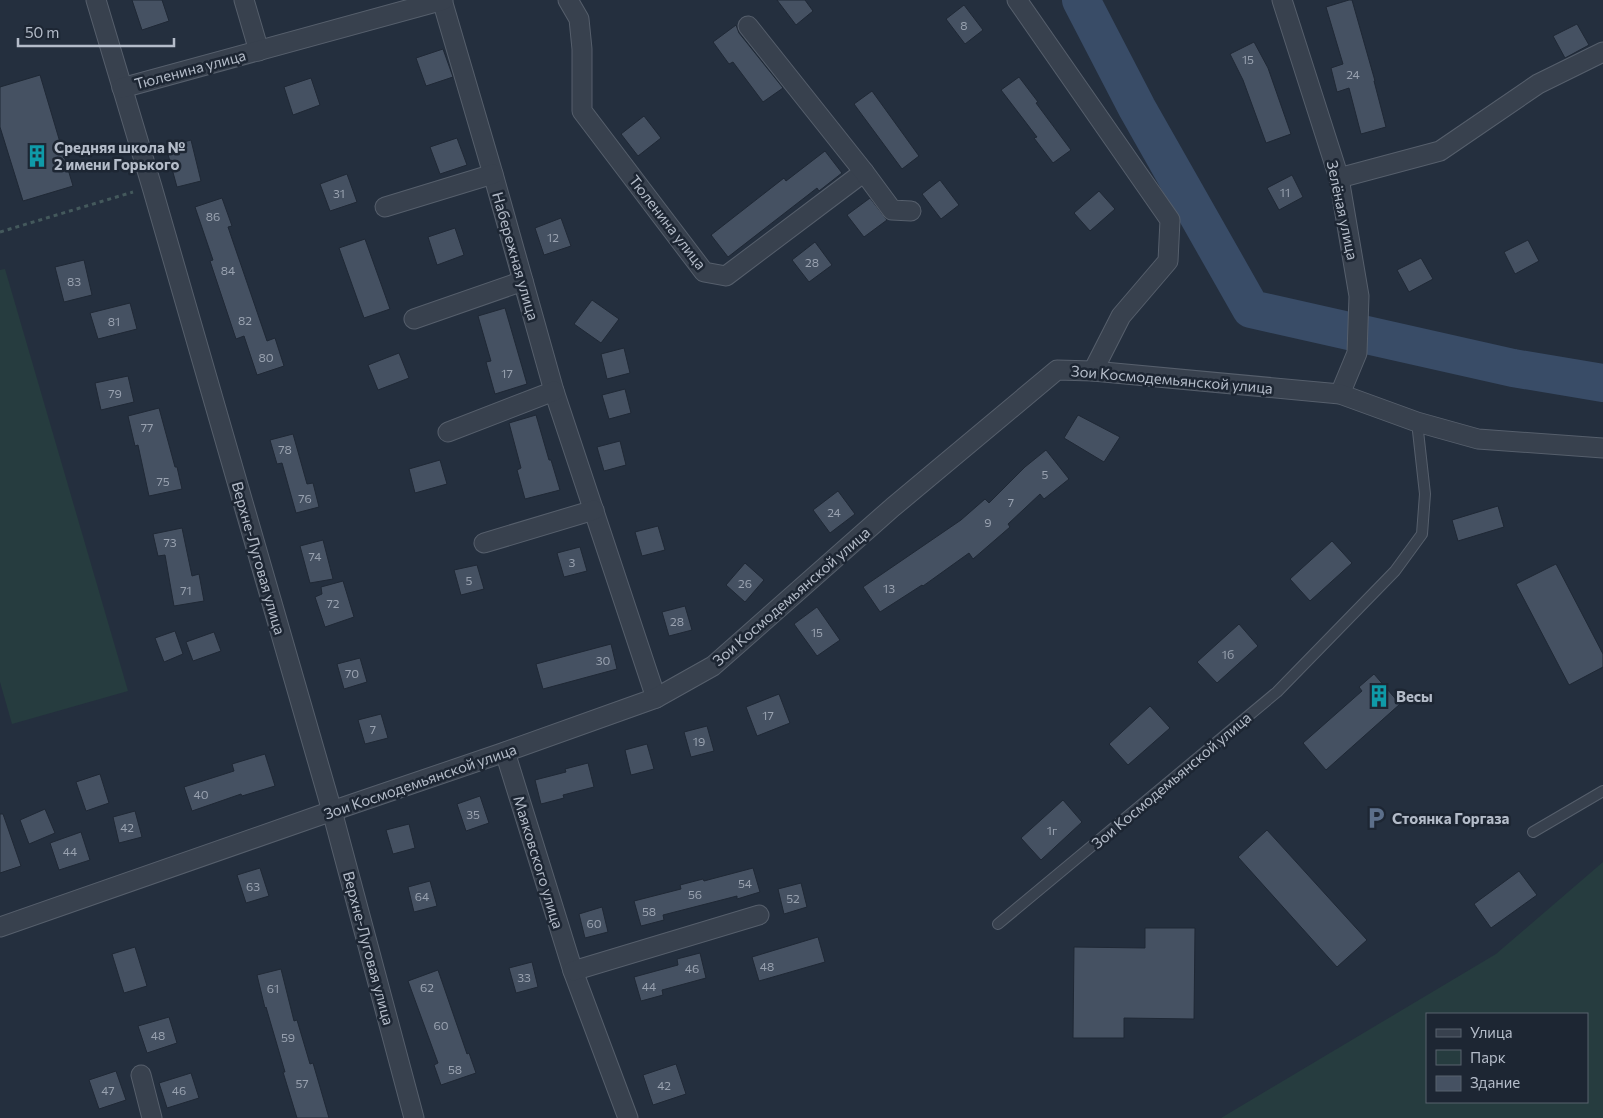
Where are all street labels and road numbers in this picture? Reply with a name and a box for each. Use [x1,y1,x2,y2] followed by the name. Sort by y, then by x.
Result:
[132,45,248,93] street label: Тюленина улица
[1324,159,1362,261] street label: Зелёная улица
[626,171,710,273] street label: Тюленина улица
[489,190,543,322] street label: Набережная улица
[1070,361,1274,397] street label: Зои Космодемьянской улица
[229,479,289,637] street label: Верхне-Луговая улица
[709,523,873,669] street label: Зои Космодемьянской улица
[1088,708,1254,852] street label: Зои Космодемьянской улица
[321,740,519,822] street label: Зои Космодемьянской улица
[510,793,568,931] street label: Маяковского улица
[340,869,398,1027] street label: Верхне-Луговая улица

